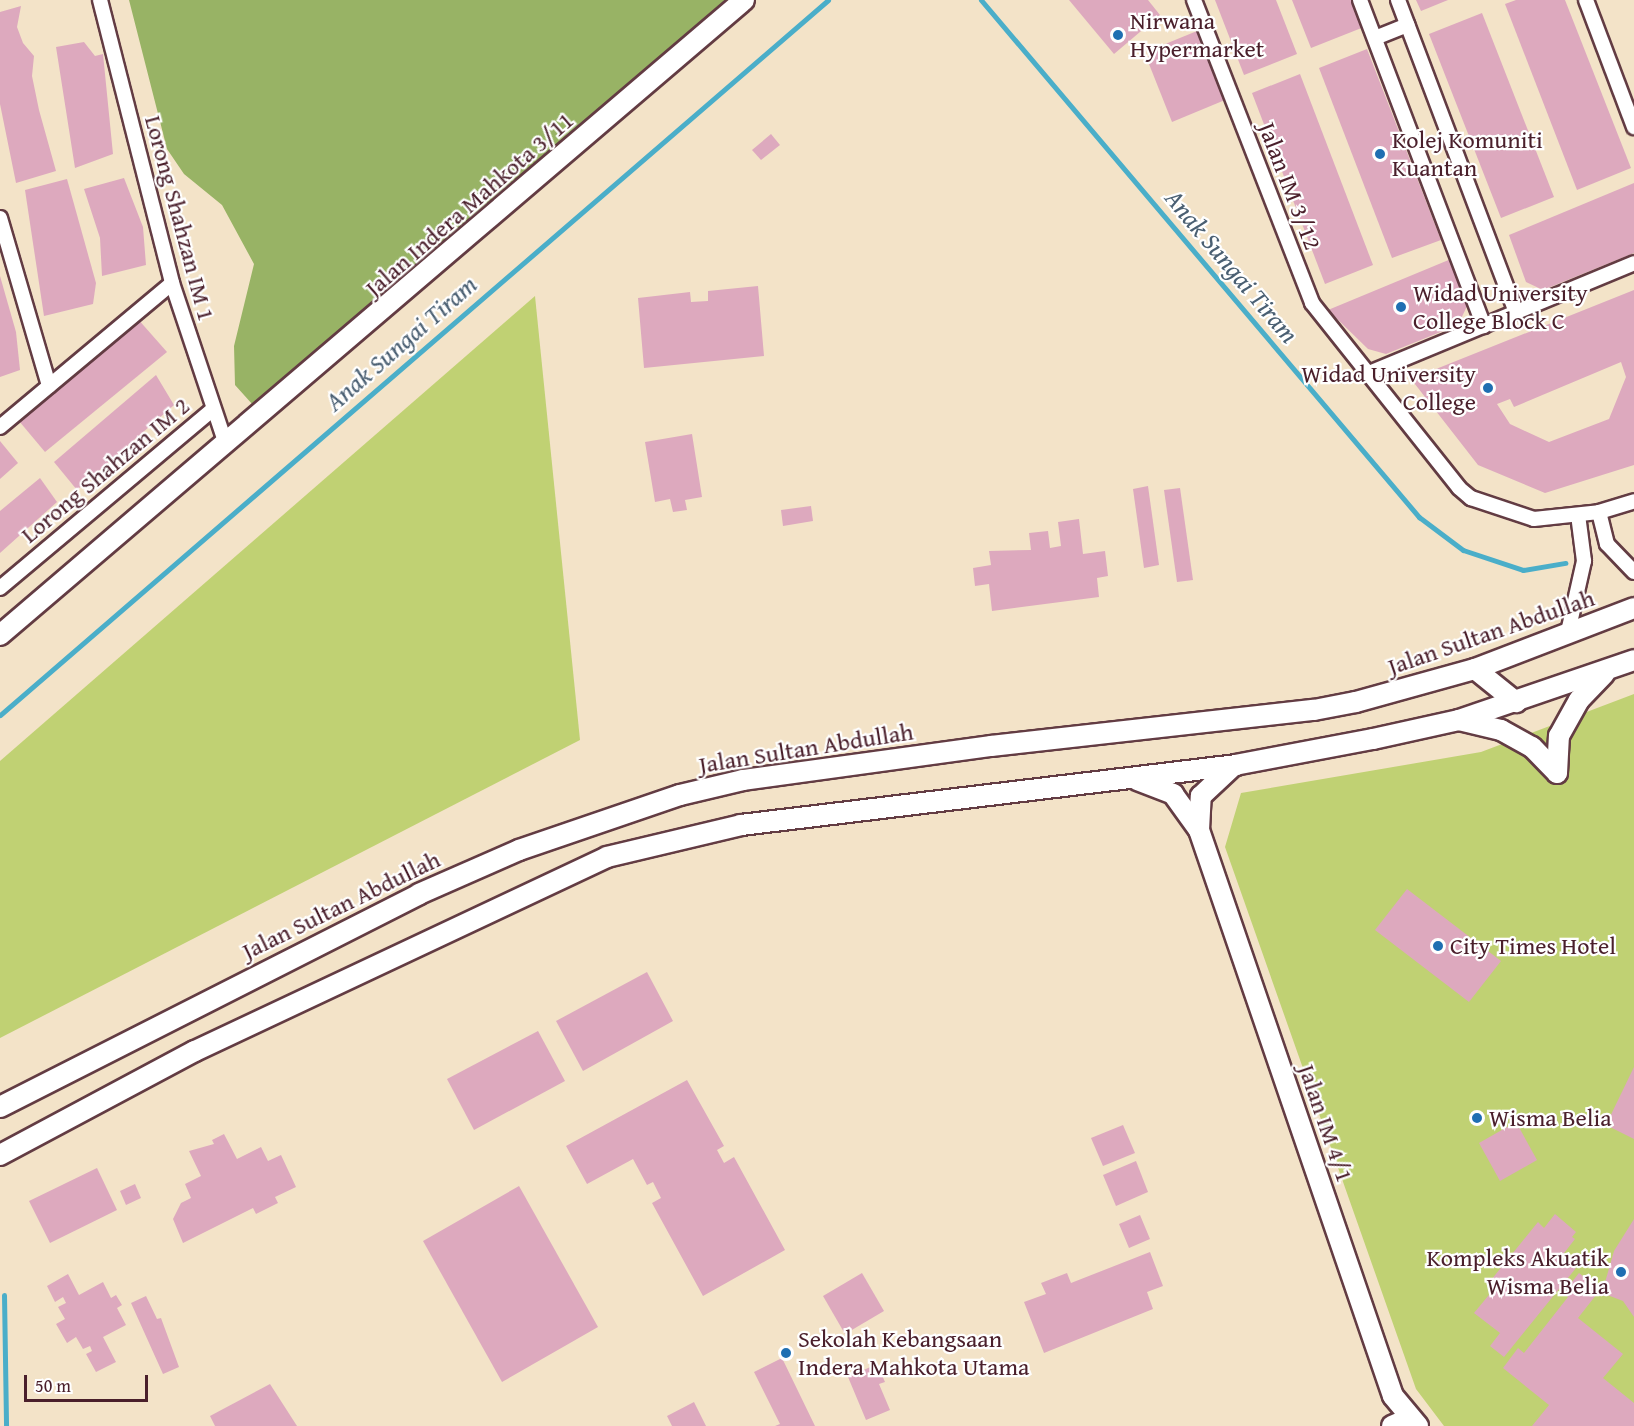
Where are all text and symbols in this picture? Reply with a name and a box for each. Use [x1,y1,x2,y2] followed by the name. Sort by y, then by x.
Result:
[1130,7,1264,63] place label: Nirwana Hypermarket
[1111,28,1125,42] marker: Nirwana Hypermarket
[359,106,579,302] street label: Jalan Indera Mahkota 3/11
[139,112,221,324] street label: Lorong Shahzan IM 1
[1253,118,1327,254] street label: Jalan IM 3/12
[1392,126,1543,182] place label: Kolej Komuniti Kuantan
[1373,147,1387,161] marker: Kolej Komuniti Kuantan
[1159,183,1305,349] water label: Anak Sungai Tiram
[319,269,483,417] water label: Anak Sungai Tiram
[1413,279,1588,335] place label: Widad University College Block C
[1394,300,1408,314] marker: Widad University College Block C
[1301,360,1476,416] place label: Widad University College
[1481,381,1495,395] marker: Widad University College
[15,391,195,549] street label: Lorong Shahzan IM 2
[1384,583,1598,681] street label: Jalan Sultan Abdullah
[697,717,915,779] street label: Jalan Sultan Abdullah
[237,845,445,965] street label: Jalan Sultan Abdullah
[1450,932,1616,960] place label: City Times Hotel
[1431,939,1445,953] marker: City Times Hotel
[1292,1060,1360,1186] street label: Jalan IM 4/1
[1489,1104,1612,1132] place label: Wisma Belia
[1470,1111,1484,1125] marker: Wisma Belia
[1427,1244,1609,1300] place label: Kompleks Akuatik Wisma Belia
[1614,1265,1628,1279] marker: Kompleks Akuatik Wisma Belia
[798,1325,1029,1381] place label: Sekolah Kebangsaan Indera Mahkota Utama
[779,1346,793,1360] marker: Sekolah Kebangsaan Indera Mahkota Utama
[27,1363,152,1401] scale bar
[35,1372,71,1399] text: 50 m

